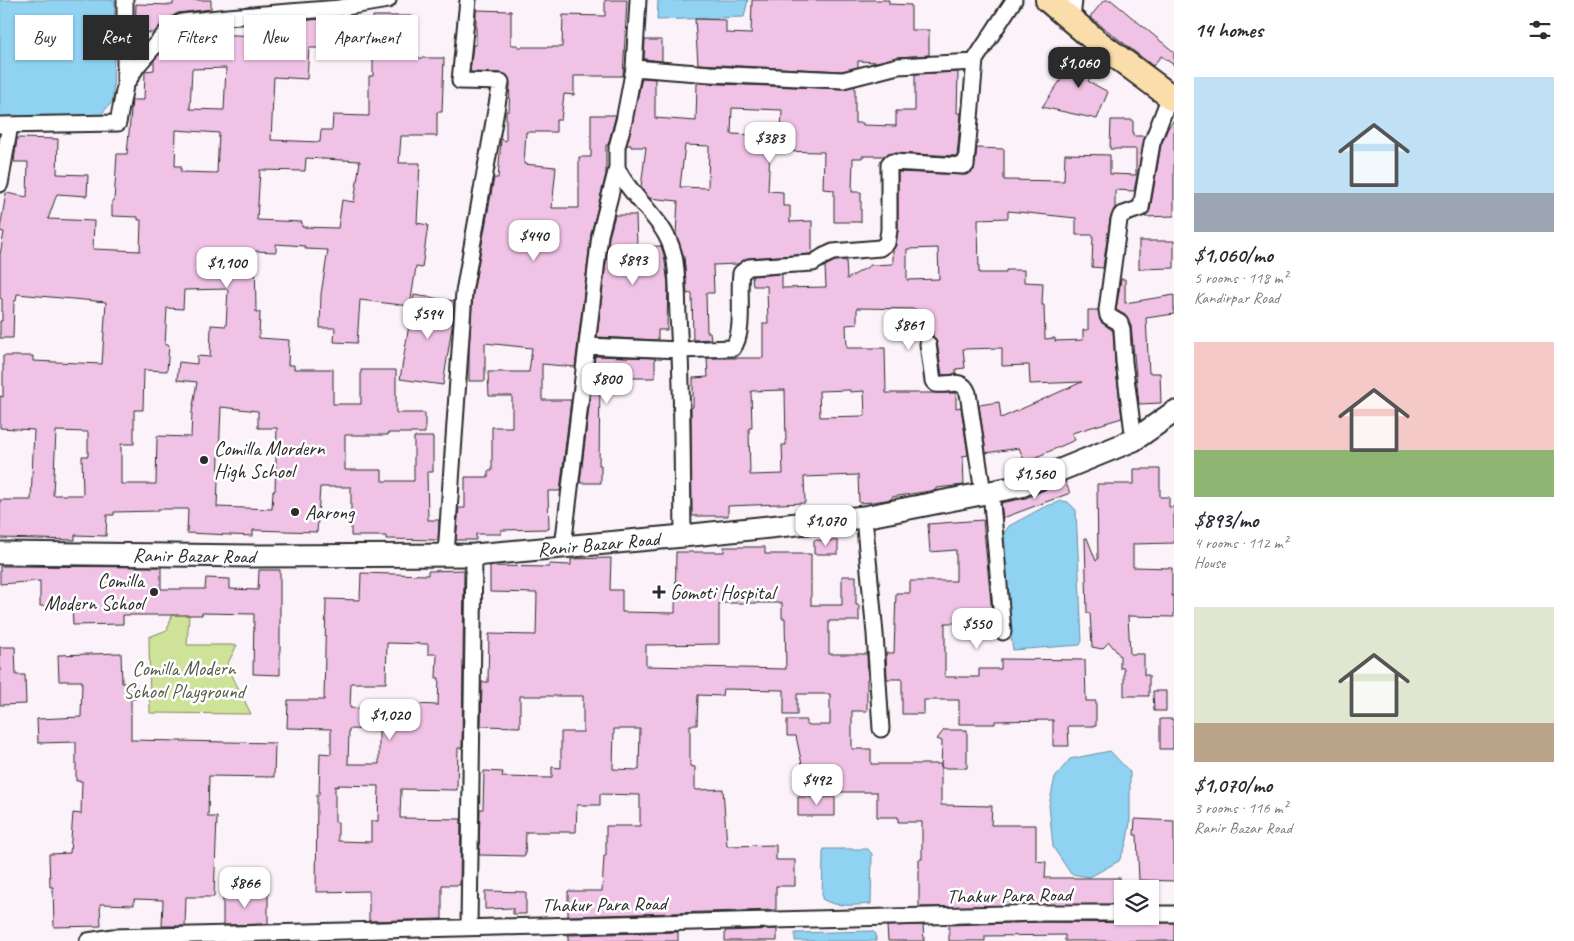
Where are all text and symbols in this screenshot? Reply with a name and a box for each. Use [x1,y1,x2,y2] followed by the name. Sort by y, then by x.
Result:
[15,15,73,60] chip: Buy
[83,15,149,60] chip: Rent
[159,15,234,60] chip: Filters
[244,15,306,60] chip: New
[316,15,418,60] chip: Apartment
[1526,16,1554,44] icon: filters
[1194,17,1263,43] text: 14 homes
[1038,46,1120,89] pin: $1,060
[1059,53,1099,73] text: $1,060
[1329,110,1419,200] icon: home
[740,121,800,164] pin: $383
[756,128,784,148] text: $383
[504,220,564,262] pin: $440
[520,226,548,246] text: $440
[1194,242,1273,268] text: $1,060/mo
[603,244,663,286] pin: $893
[186,246,268,289] pin: $1,100
[619,250,647,270] text: $893
[207,253,247,273] text: $1,100
[1194,268,1288,288] text: 5 rooms · 118 m²
[1194,288,1280,308] text: Kandirpar Road
[398,298,458,340] pin: $594
[414,304,442,324] text: $594
[879,308,939,351] pin: $861
[894,315,924,335] text: $861
[577,362,637,405] pin: $800
[593,369,621,389] text: $800
[1329,375,1419,465] icon: home
[214,436,325,484] place label: Comilla Mordern High School
[198,454,210,466] marker: Comilla Mordern High School
[994,458,1076,500] pin: $1,560
[1015,464,1055,484] text: $1,560
[305,500,356,525] place label: Aarong
[785,504,867,547] pin: $1,070
[289,506,301,518] marker: Aarong
[1194,507,1258,533] text: $893/mo
[806,511,846,531] text: $1,070
[536,526,664,562] street label: Ranir Bazar Road
[1194,533,1288,553] text: 4 rooms · 112 m²
[133,543,259,569] street label: Ranir Bazar Road
[1194,553,1225,573] text: House
[44,568,148,616] place label: Comilla Modern School
[670,580,779,605] place label: Gomoti Hospital
[652,585,666,599] marker: Gomoti Hospital
[148,586,160,598] marker: Comilla Modern School
[947,608,1007,650] pin: $550
[963,614,991,634] text: $550
[1329,640,1419,730] icon: home
[123,656,248,704] park label: Comilla Modern School Playground
[349,698,431,741] pin: $1,020
[370,705,410,725] text: $1,020
[787,764,847,806] pin: $492
[803,770,831,790] text: $492
[1194,772,1272,798] text: $1,070/mo
[1194,798,1288,818] text: 3 rooms · 116 m²
[1194,818,1292,838] text: Ranir Bazar Road
[215,866,275,909] pin: $866
[230,873,260,893] text: $866
[1114,880,1159,925] map controls
[1114,880,1159,925] button: layers
[946,882,1075,909] street label: Thakur Para Road
[541,891,670,918] street label: Thakur Para Road

